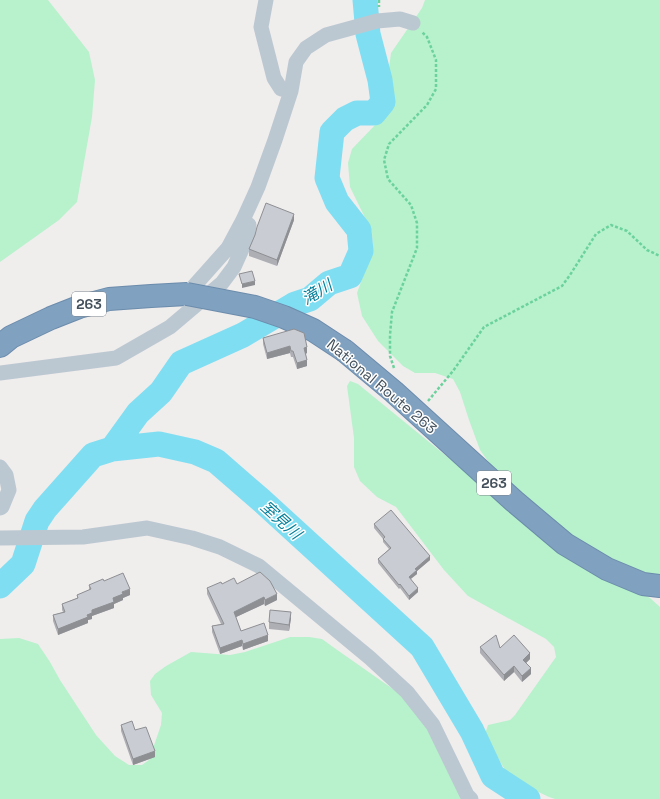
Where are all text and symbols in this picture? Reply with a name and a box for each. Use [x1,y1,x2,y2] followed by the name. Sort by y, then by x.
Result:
[298,274,338,309] water label: 滝川
[72,292,106,316] road number: 263
[323,334,441,438] street label: National Route 263
[477,471,511,495] road number: 263
[256,496,307,545] water label: 室見川

